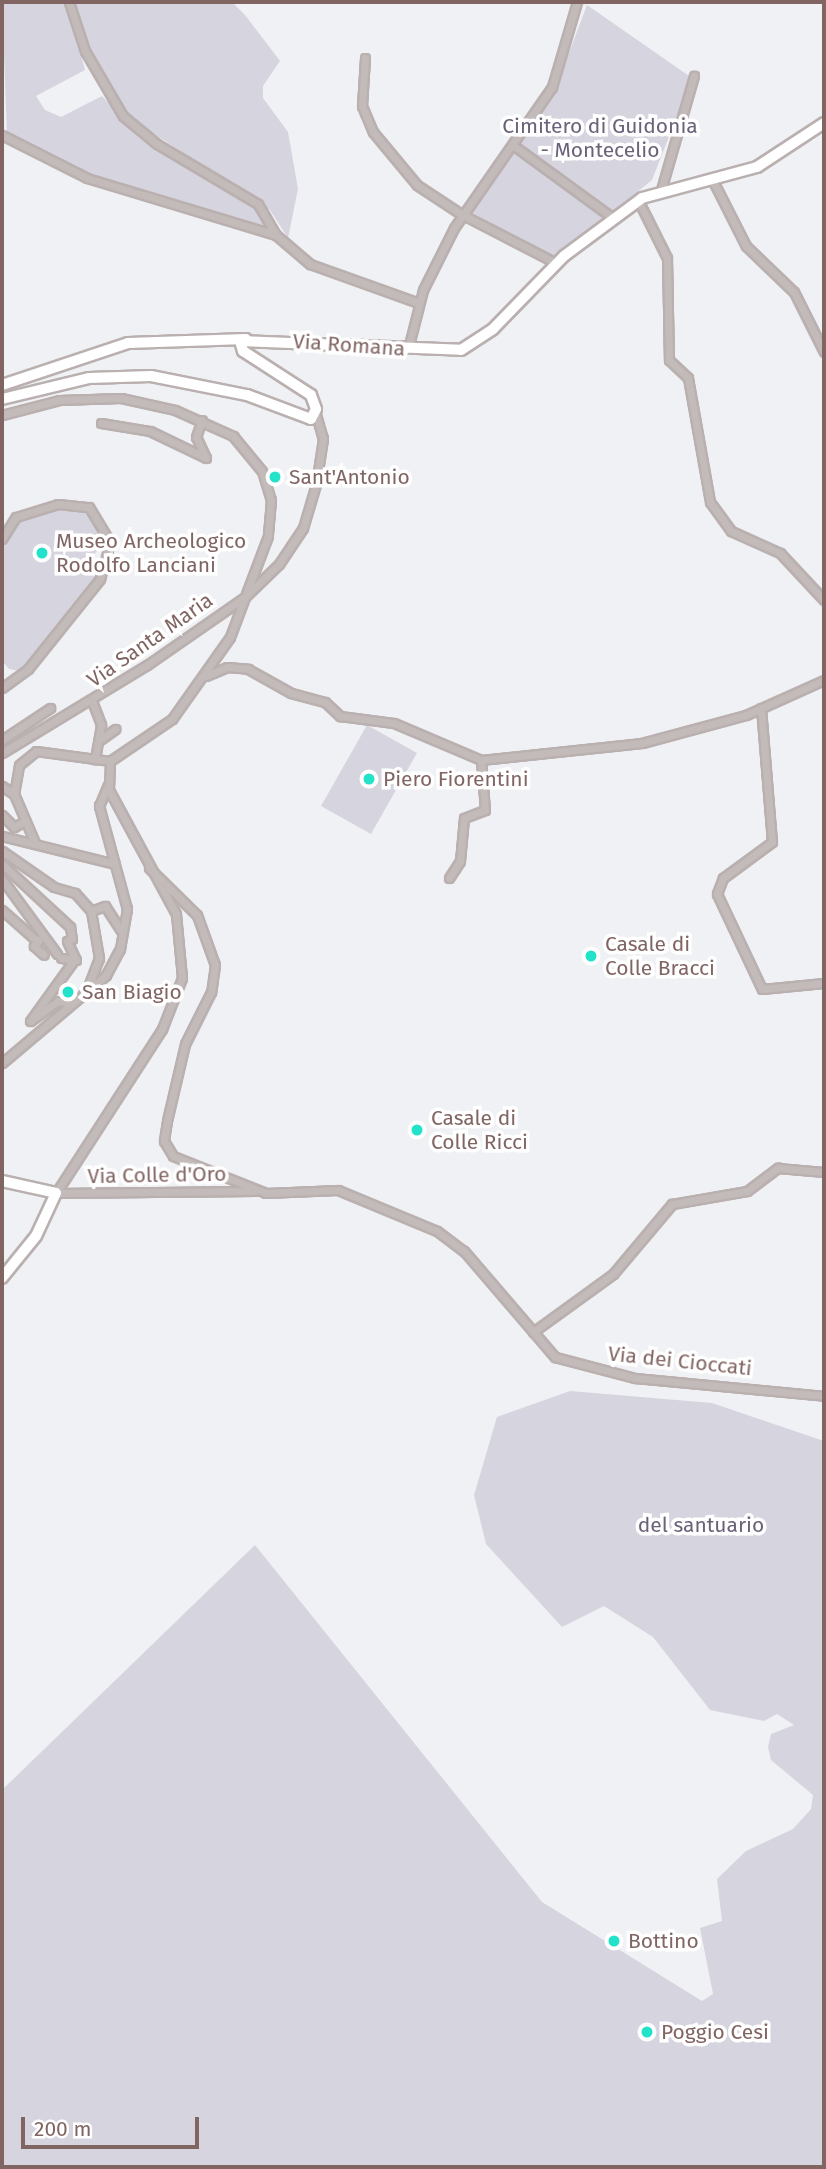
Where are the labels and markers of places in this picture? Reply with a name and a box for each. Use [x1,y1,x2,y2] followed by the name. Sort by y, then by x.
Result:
[289,464,410,490] place label: Sant'Antonio
[267,469,283,485] marker: Sant'Antonio
[56,528,246,578] place label: Museo Archeologico Rodolfo Lanciani
[34,545,50,561] marker: Museo Archeologico Rodolfo Lanciani
[383,766,529,792] place label: Piero Fiorentini
[361,771,377,787] marker: Piero Fiorentini
[605,931,715,981] place label: Casale di Colle Bracci
[583,948,599,964] marker: Casale di Colle Bracci
[82,979,182,1005] place label: San Biagio
[60,984,76,1000] marker: San Biagio
[431,1105,528,1155] place label: Casale di Colle Ricci
[409,1122,425,1138] marker: Casale di Colle Ricci
[628,1928,699,1954] place label: Bottino
[606,1933,622,1949] marker: Bottino
[661,2019,769,2045] place label: Poggio Cesi
[639,2024,655,2040] marker: Poggio Cesi

